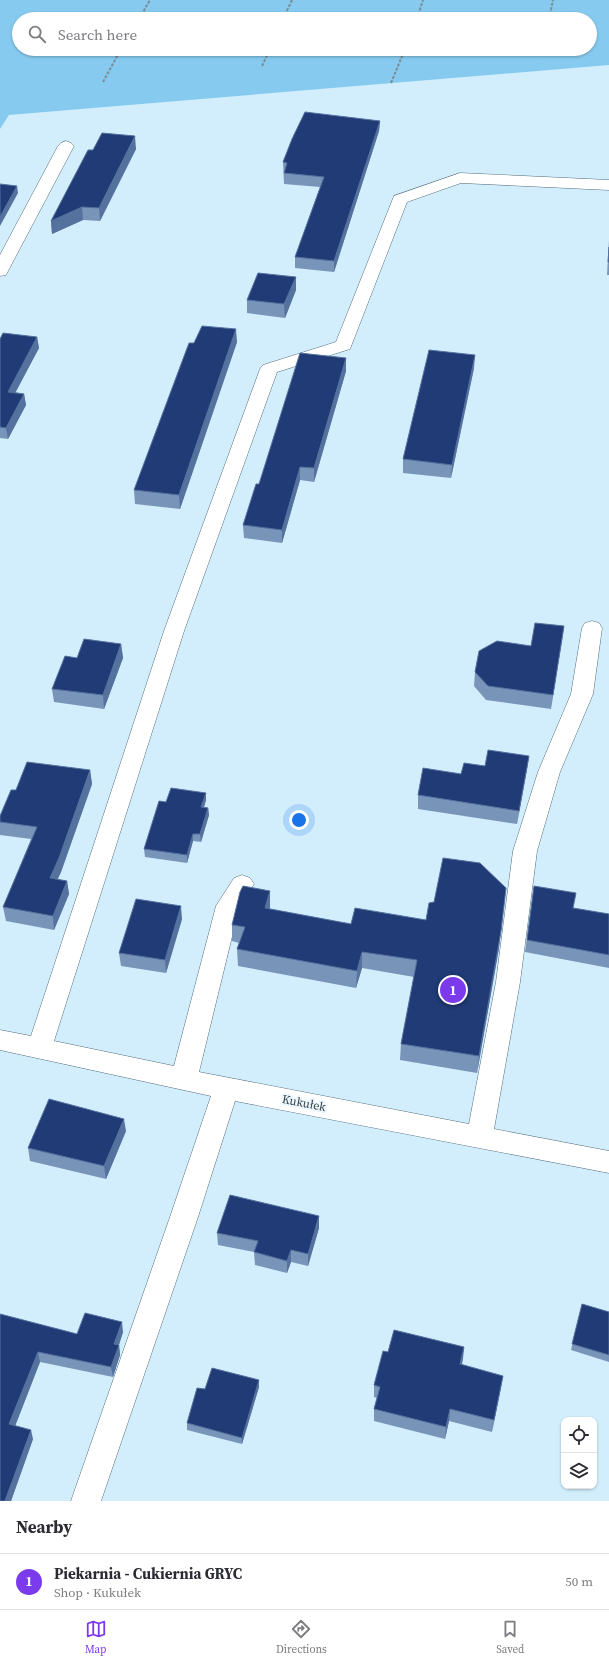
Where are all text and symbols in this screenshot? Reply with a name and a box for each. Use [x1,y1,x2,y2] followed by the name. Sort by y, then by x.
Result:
[12,12,597,56] search box
[26,23,48,45] icon: search
[58,24,137,45] text: Search here
[289,810,309,830] your location
[440,975,466,1005] pin: 1
[281,1091,328,1115] street label: Kukułek
[561,1417,597,1489] map controls
[561,1417,597,1453] button: locate
[561,1453,597,1489] button: layers
[16,1515,72,1539] text: Nearby
[54,1563,242,1584] text: Piekarnia - Cukiernia GRYC
[25,1573,33,1590] text: 1
[565,1573,593,1590] text: 50 m
[54,1584,141,1601] text: Shop · Kukułek
[85,1618,107,1657] tab: Map
[276,1618,327,1657] tab: Directions
[496,1618,524,1657] tab: Saved

